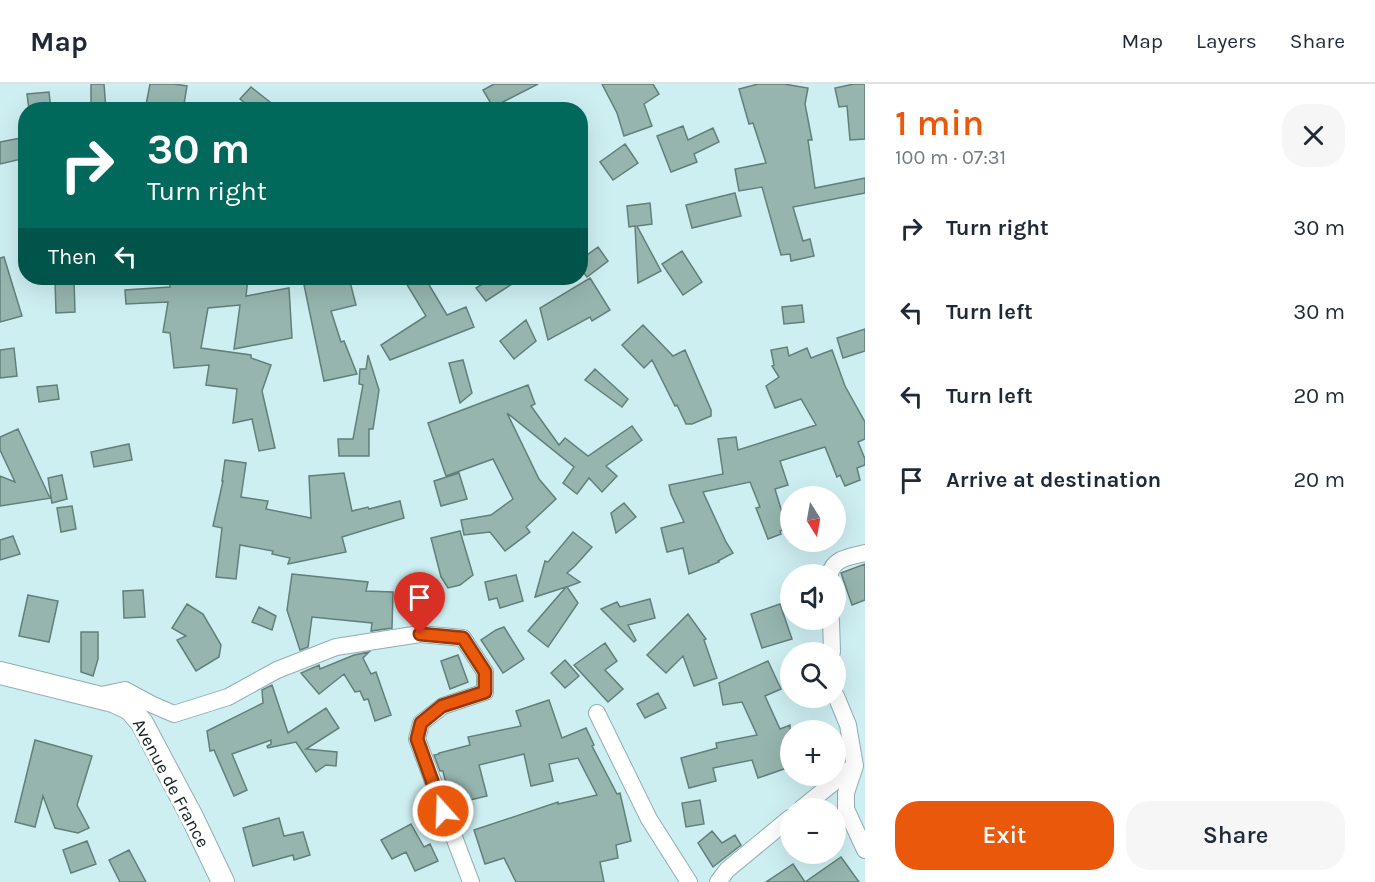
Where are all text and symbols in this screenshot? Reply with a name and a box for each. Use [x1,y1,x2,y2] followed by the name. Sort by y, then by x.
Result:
[30,25,88,58] text: Map
[1121,29,1163,53] text: Map
[1196,29,1257,53] text: Layers
[1290,29,1345,53] text: Share
[895,102,984,144] text: 1 min
[1282,104,1345,167] button: close
[147,124,250,174] text: 30 m
[48,126,126,204] icon: right
[895,146,1006,169] text: 100 m · 07:31
[147,175,267,207] text: Turn right
[895,212,928,245] icon: right
[946,215,1049,241] text: Turn right
[1293,215,1345,241] text: 30 m
[109,240,142,273] icon: left
[48,244,97,270] text: Then
[895,296,928,329] icon: left
[946,299,1033,325] text: Turn left
[1293,299,1345,325] text: 30 m
[895,380,928,413] icon: left
[946,383,1033,409] text: Turn left
[1293,383,1345,409] text: 20 m
[895,464,928,497] icon: arrive
[946,467,1161,493] text: Arrive at destination
[1293,467,1345,493] text: 20 m
[780,486,846,552] north arrow
[780,486,846,864] map controls
[780,564,846,630] button: sound
[394,572,445,634] pin
[403,581,436,614] icon: arrive
[780,642,846,708] button: search
[128,715,214,851] street label: Avenue de France
[780,720,846,786] button: +
[411,779,475,843] position arrow
[780,798,846,864] button: −
[895,801,1114,870] button: Exit
[1126,801,1345,870] button: Share

